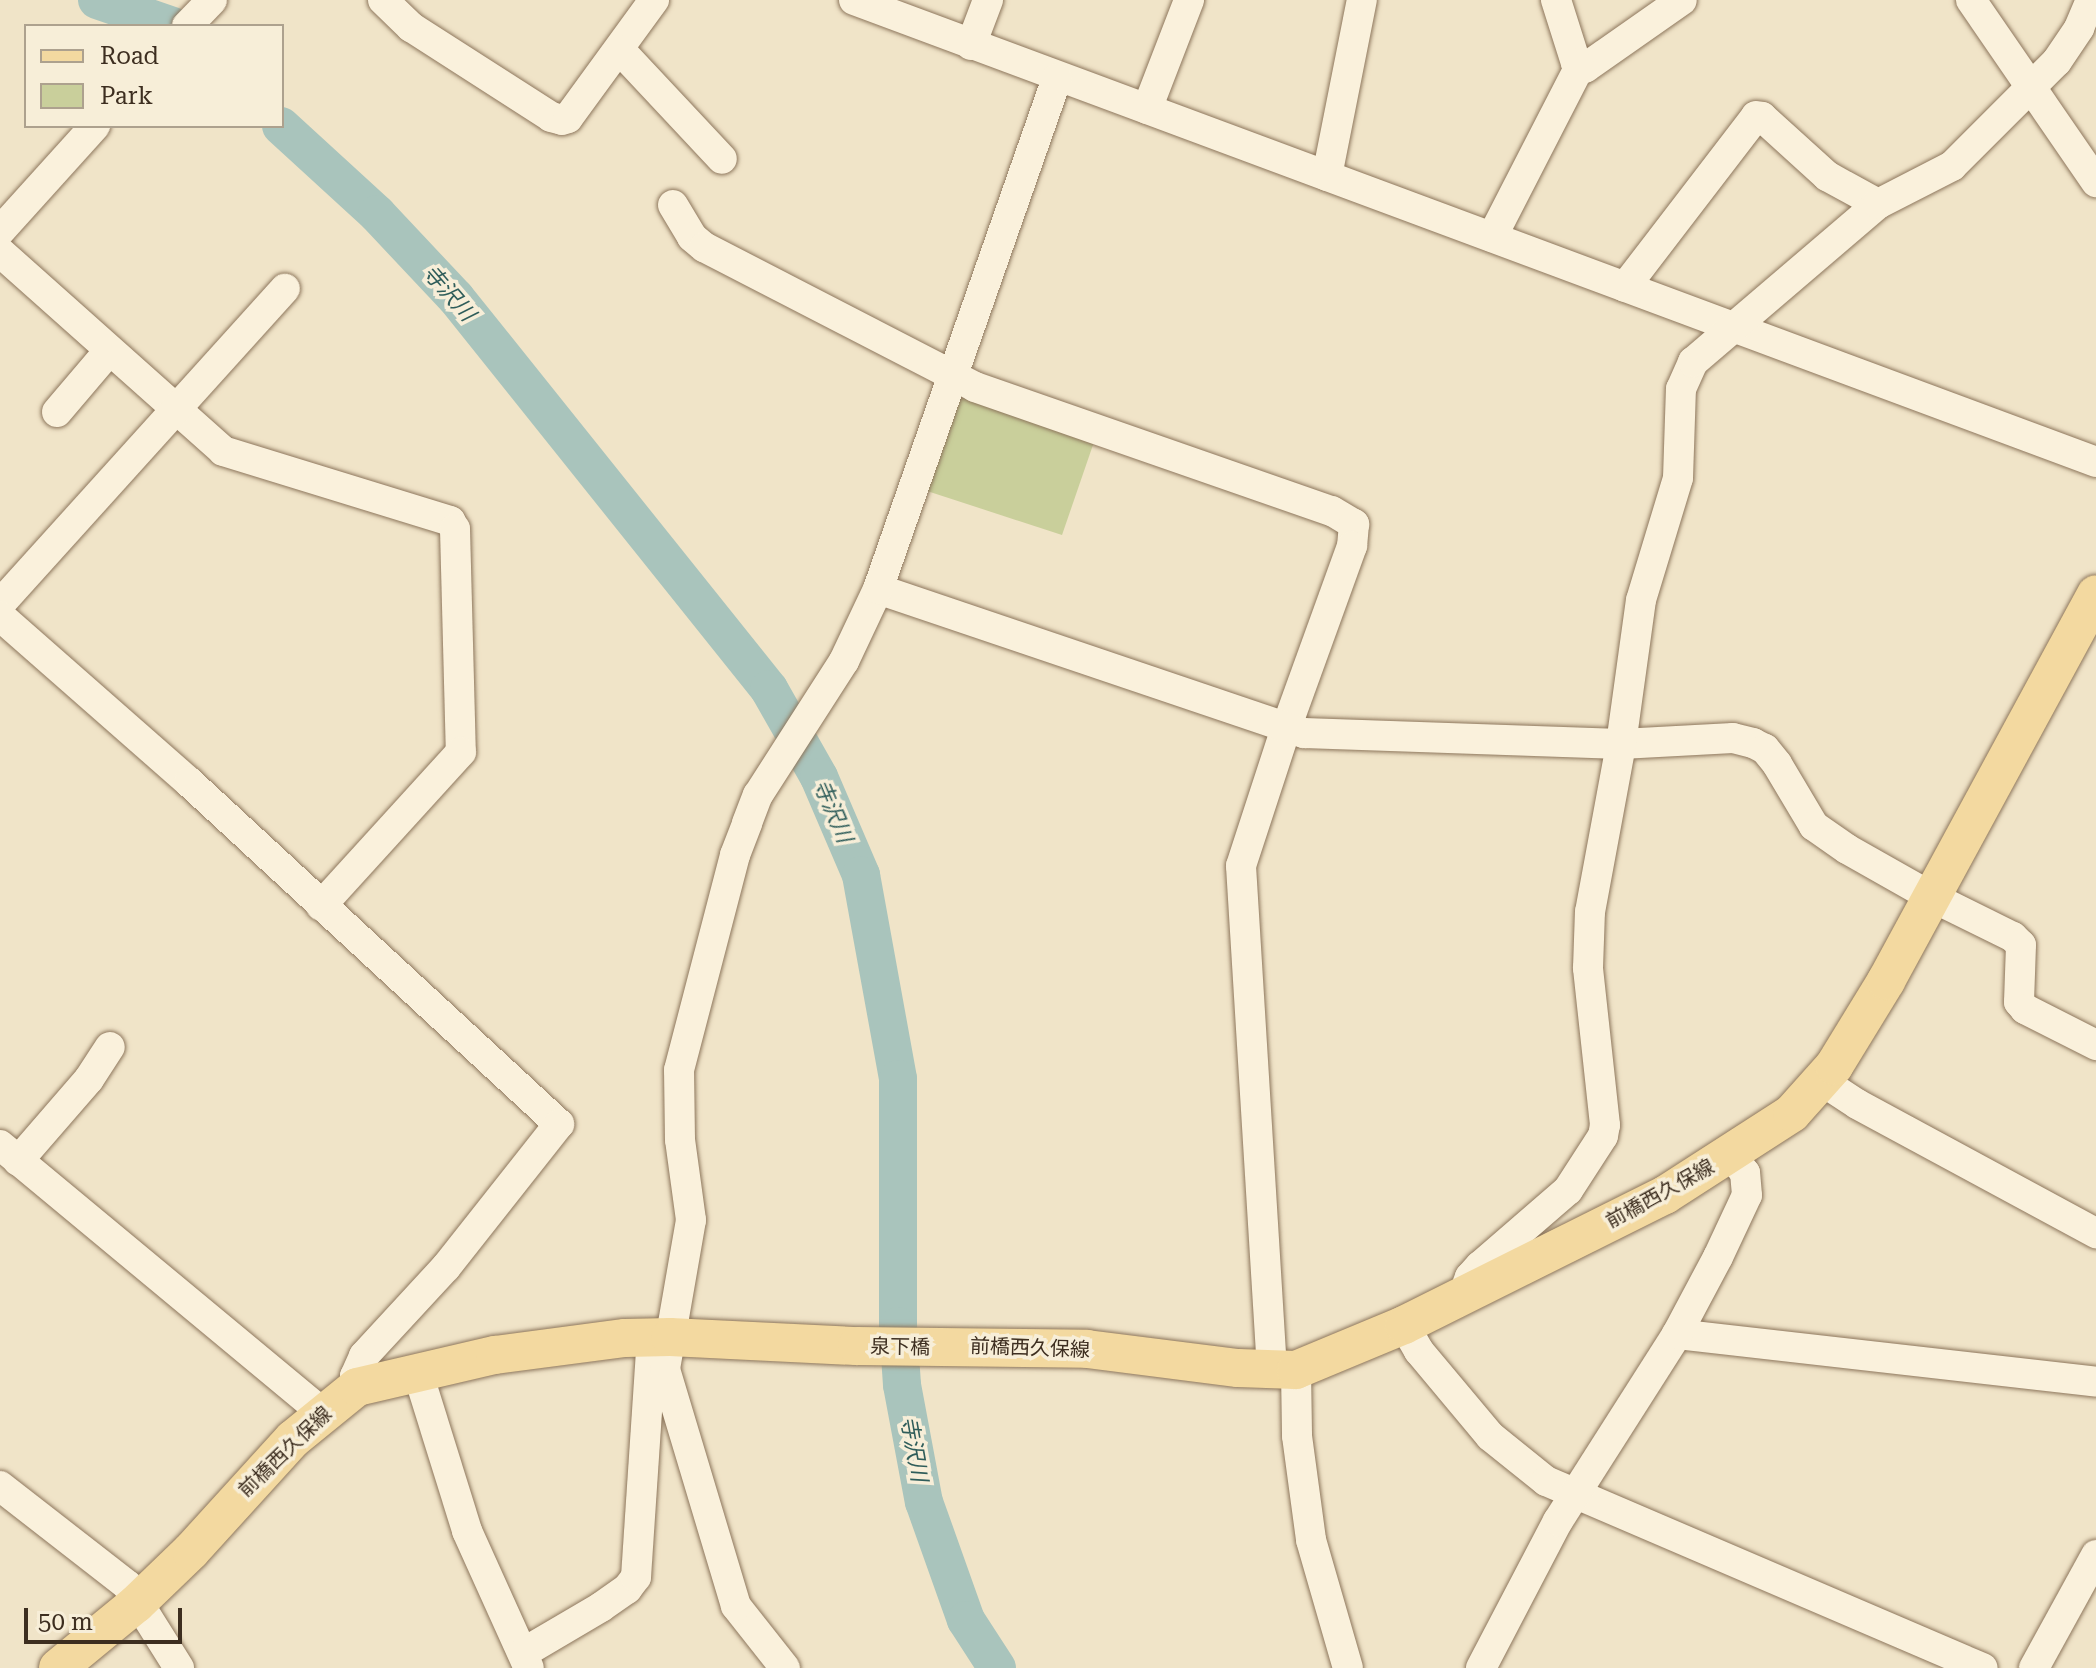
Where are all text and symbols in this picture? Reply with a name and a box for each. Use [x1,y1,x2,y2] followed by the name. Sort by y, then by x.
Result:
[24,24,284,128] legend
[100,42,159,70] text: Road
[100,82,153,110] text: Park
[417,259,481,327] water label: 寺沢川
[808,775,858,847] water label: 寺沢川
[1602,1154,1718,1234] street label: 前橋西久保線
[870,1334,930,1360] street label: 泉下橋
[970,1334,1090,1362] street label: 前橋西久保線
[234,1402,336,1502] street label: 前橋西久保線
[895,1414,933,1484] water label: 寺沢川
[28,1592,186,1642] scale bar
[38,1608,93,1636] text: 50 m

